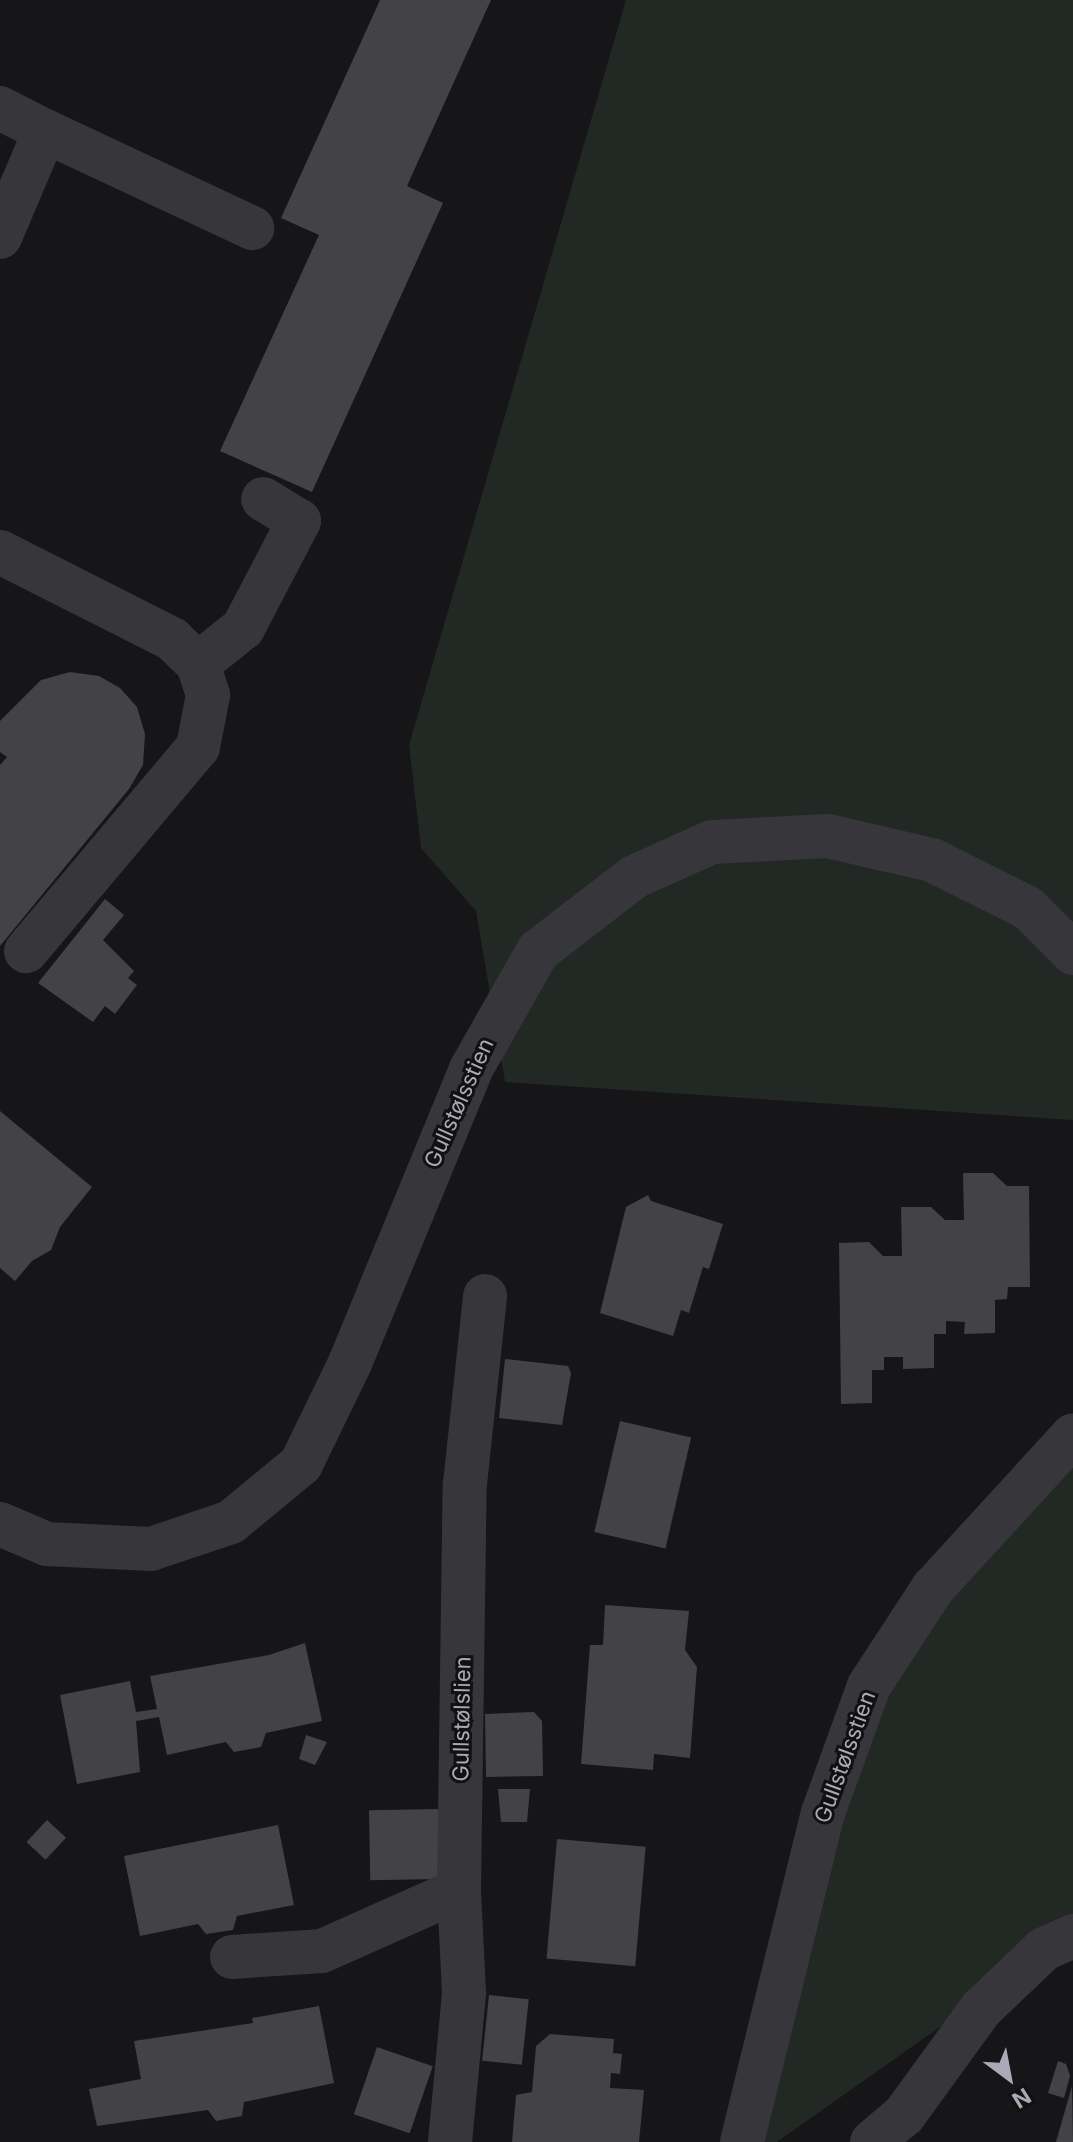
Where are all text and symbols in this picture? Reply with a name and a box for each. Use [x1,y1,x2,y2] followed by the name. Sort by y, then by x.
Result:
[419,1034,499,1172] street label: Gullstølsstien
[448,1656,476,1782] street label: Gullstølslien
[809,1687,881,1827] street label: Gullstølsstien
[969,2038,1049,2118] north arrow
[1008,2083,1036,2114] text: N

